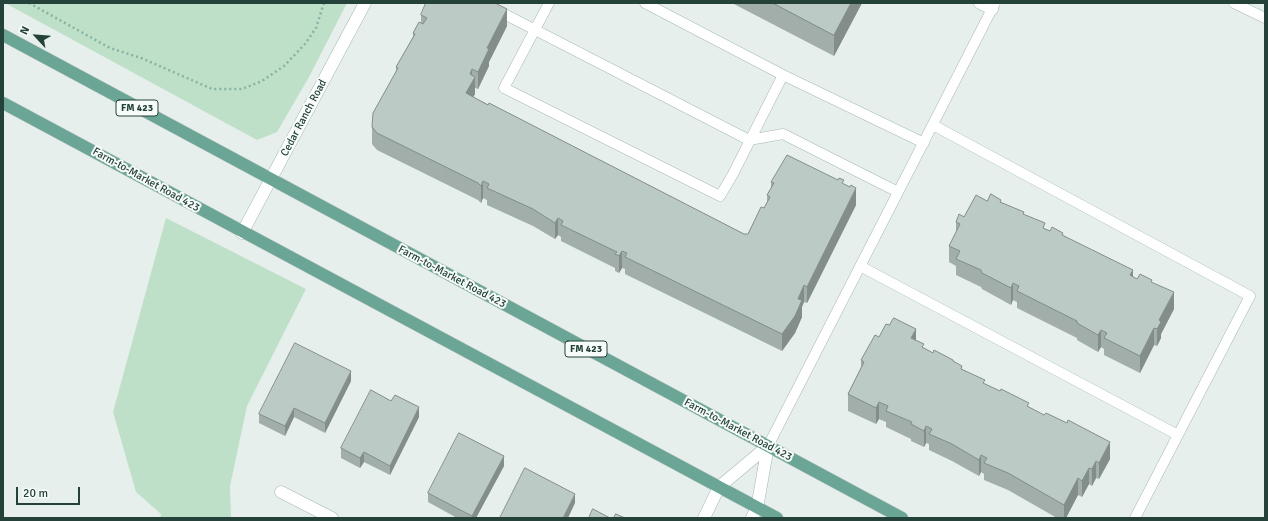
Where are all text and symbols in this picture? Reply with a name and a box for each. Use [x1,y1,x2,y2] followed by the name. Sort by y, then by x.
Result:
[16,16,56,56] north arrow
[17,24,32,37] text: N
[278,77,330,159] street label: Cedar Ranch Road
[116,100,158,116] road number: FM 423
[90,145,202,215] street label: Farm-to-Market Road 423
[396,243,508,311] street label: Farm-to-Market Road 423
[565,341,607,357] road number: FM 423
[682,396,794,464] street label: Farm-to-Market Road 423
[18,479,82,505] scale bar
[23,486,48,501] text: 20 m

